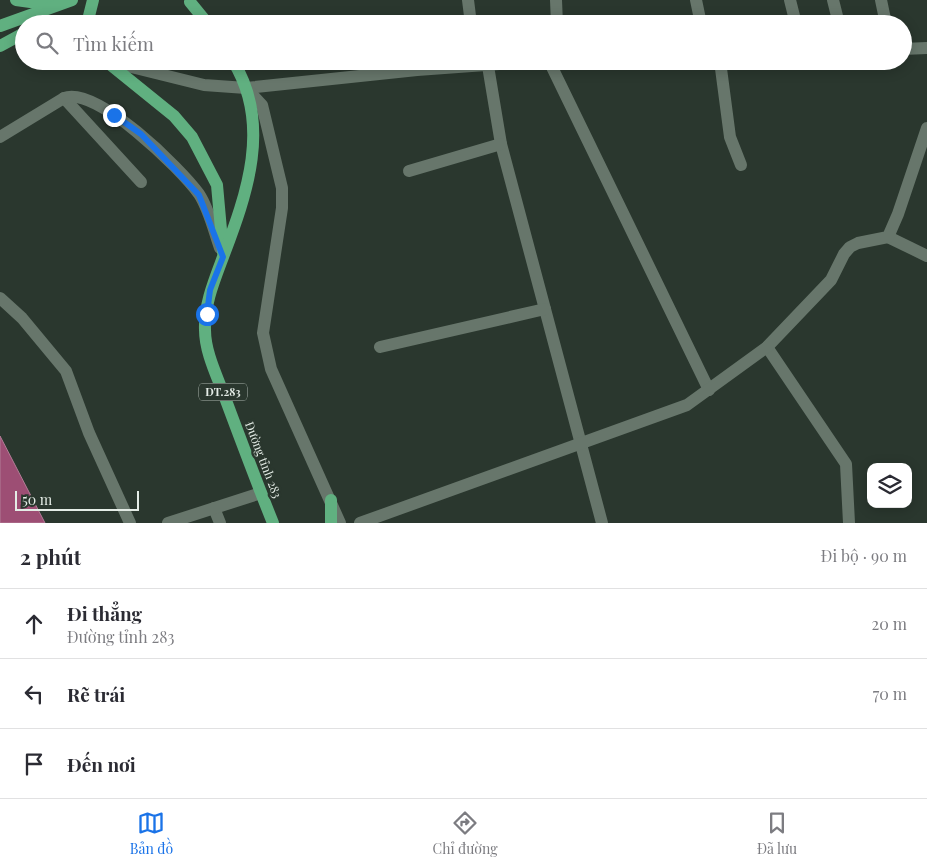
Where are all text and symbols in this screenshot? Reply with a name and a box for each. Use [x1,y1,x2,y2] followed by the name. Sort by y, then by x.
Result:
[15,15,912,70] search box
[33,29,61,57] icon: search
[73,30,154,56] text: Tìm kiếm
[103,104,126,127] route end
[196,303,219,326] route start
[199,384,247,401] road number: ĐT.283
[242,419,286,500] street label: Đường tỉnh 283
[867,463,912,508] map controls
[867,463,912,508] button: layers
[15,488,139,511] scale bar
[22,490,52,509] text: 50 m
[20,542,81,570] text: 2 phút
[821,545,907,566] text: Đi bộ · 90 m
[67,600,142,626] text: Đi thẳng
[20,610,48,638] icon: ahead
[872,613,907,634] text: 20 m
[67,626,175,647] text: Đường tỉnh 283
[20,680,48,708] icon: left
[67,681,125,707] text: Rẽ trái
[873,683,907,704] text: 70 m
[20,750,48,778] icon: arrive
[67,751,136,777] text: Đến nơi
[130,809,173,858] tab: Bản đồ
[433,809,498,858] tab: Chỉ đường
[757,809,797,858] tab: Đã lưu

